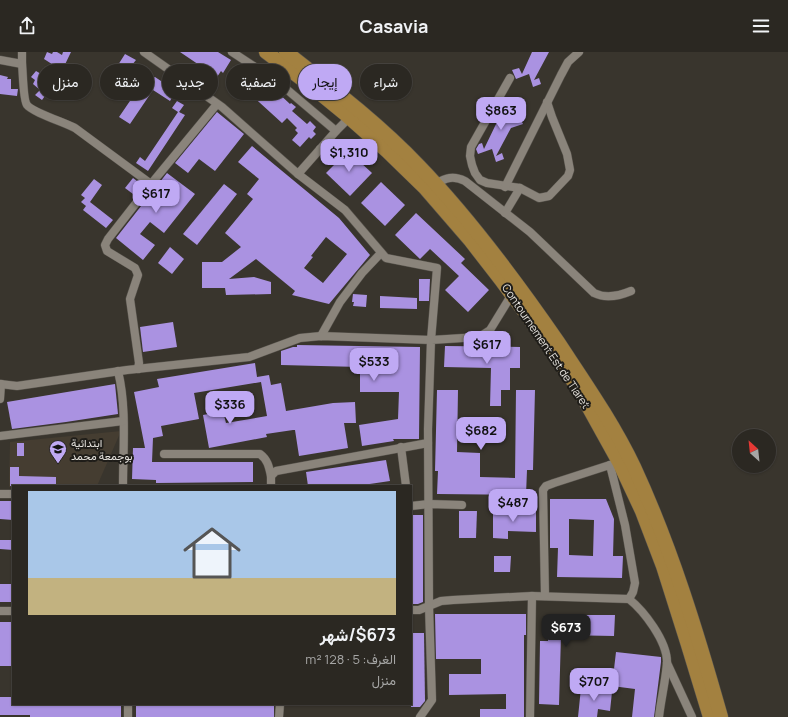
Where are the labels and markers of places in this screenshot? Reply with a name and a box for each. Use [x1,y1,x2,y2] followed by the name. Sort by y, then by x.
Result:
[477,97,525,131] pin: $863
[316,139,382,173] pin: $1,310
[132,180,180,214] pin: $617
[463,331,511,365] pin: $617
[350,348,398,382] pin: $533
[206,391,254,425] pin: $336
[457,417,505,451] pin: $682
[71,435,133,463] place label: ابتدائية بوجمعة محمد
[48,439,68,464] school or university icon: ابتدائية بوجمعة محمد
[489,489,537,523] pin: $487
[542,614,590,648] pin: $673
[570,668,618,702] pin: $707

